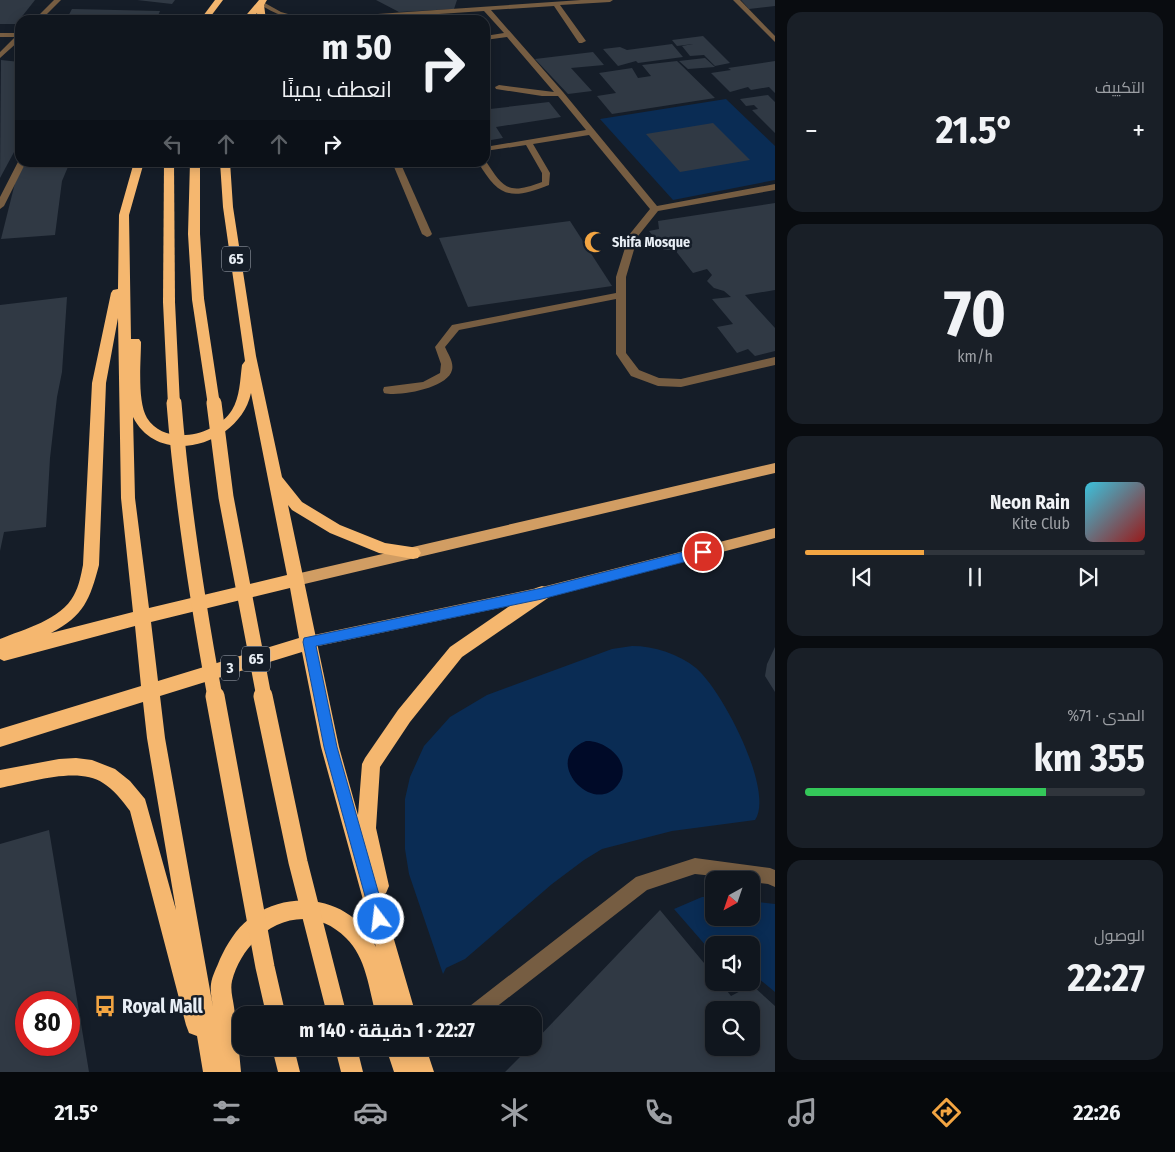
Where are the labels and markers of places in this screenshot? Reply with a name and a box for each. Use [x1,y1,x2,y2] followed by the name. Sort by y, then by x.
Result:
[582,229,608,255] mosque icon: Shifa Mosque
[612,234,690,251] place label: Shifa Mosque
[682,531,724,573] pin
[92,993,118,1019] bus stop icon: Royal Mall
[122,995,204,1018] place label: Royal Mall

